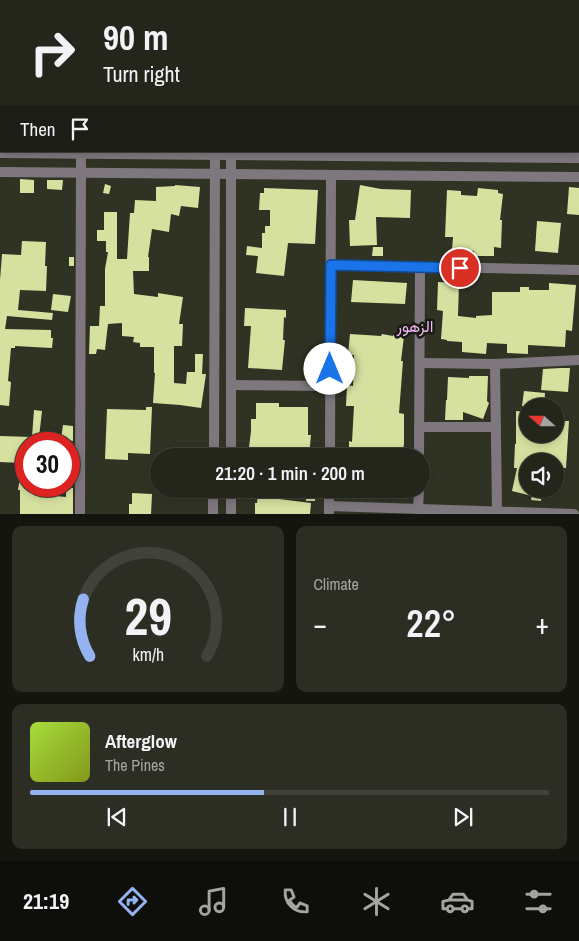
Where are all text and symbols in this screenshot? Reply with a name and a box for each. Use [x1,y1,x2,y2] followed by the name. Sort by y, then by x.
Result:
[103,14,168,61] text: 90 m
[20,20,85,85] icon: right
[103,59,180,89] text: Turn right
[66,115,94,143] icon: arrive
[20,116,56,142] text: Then
[439,247,481,289] pin
[446,254,474,282] icon: arrive
[396,315,433,337] district label: الزهور
[303,342,355,394] position arrow
[519,398,564,442] north arrow
[519,398,564,498] map controls
[15,432,80,497] speed limit sign: 30
[519,453,564,498] button: sound
[215,460,365,486] text: 21:20 · 1 min · 200 m
[314,573,359,595] text: Climate
[124,581,171,651] text: 29
[406,598,456,649] text: 22°
[314,605,327,643] text: −
[536,605,549,643] text: +
[132,643,164,667] text: km/h
[105,728,177,754] text: Afterglow
[105,754,165,776] text: The Pines
[103,803,131,831] icon: previous
[276,803,304,831] icon: pause
[449,803,477,831] icon: next
[115,884,150,919] icon: directions
[196,884,231,919] icon: music
[278,884,313,919] icon: phone
[359,884,394,919] icon: climate
[440,884,475,919] icon: car
[521,884,556,919] icon: filters
[23,886,69,916] text: 21:19

